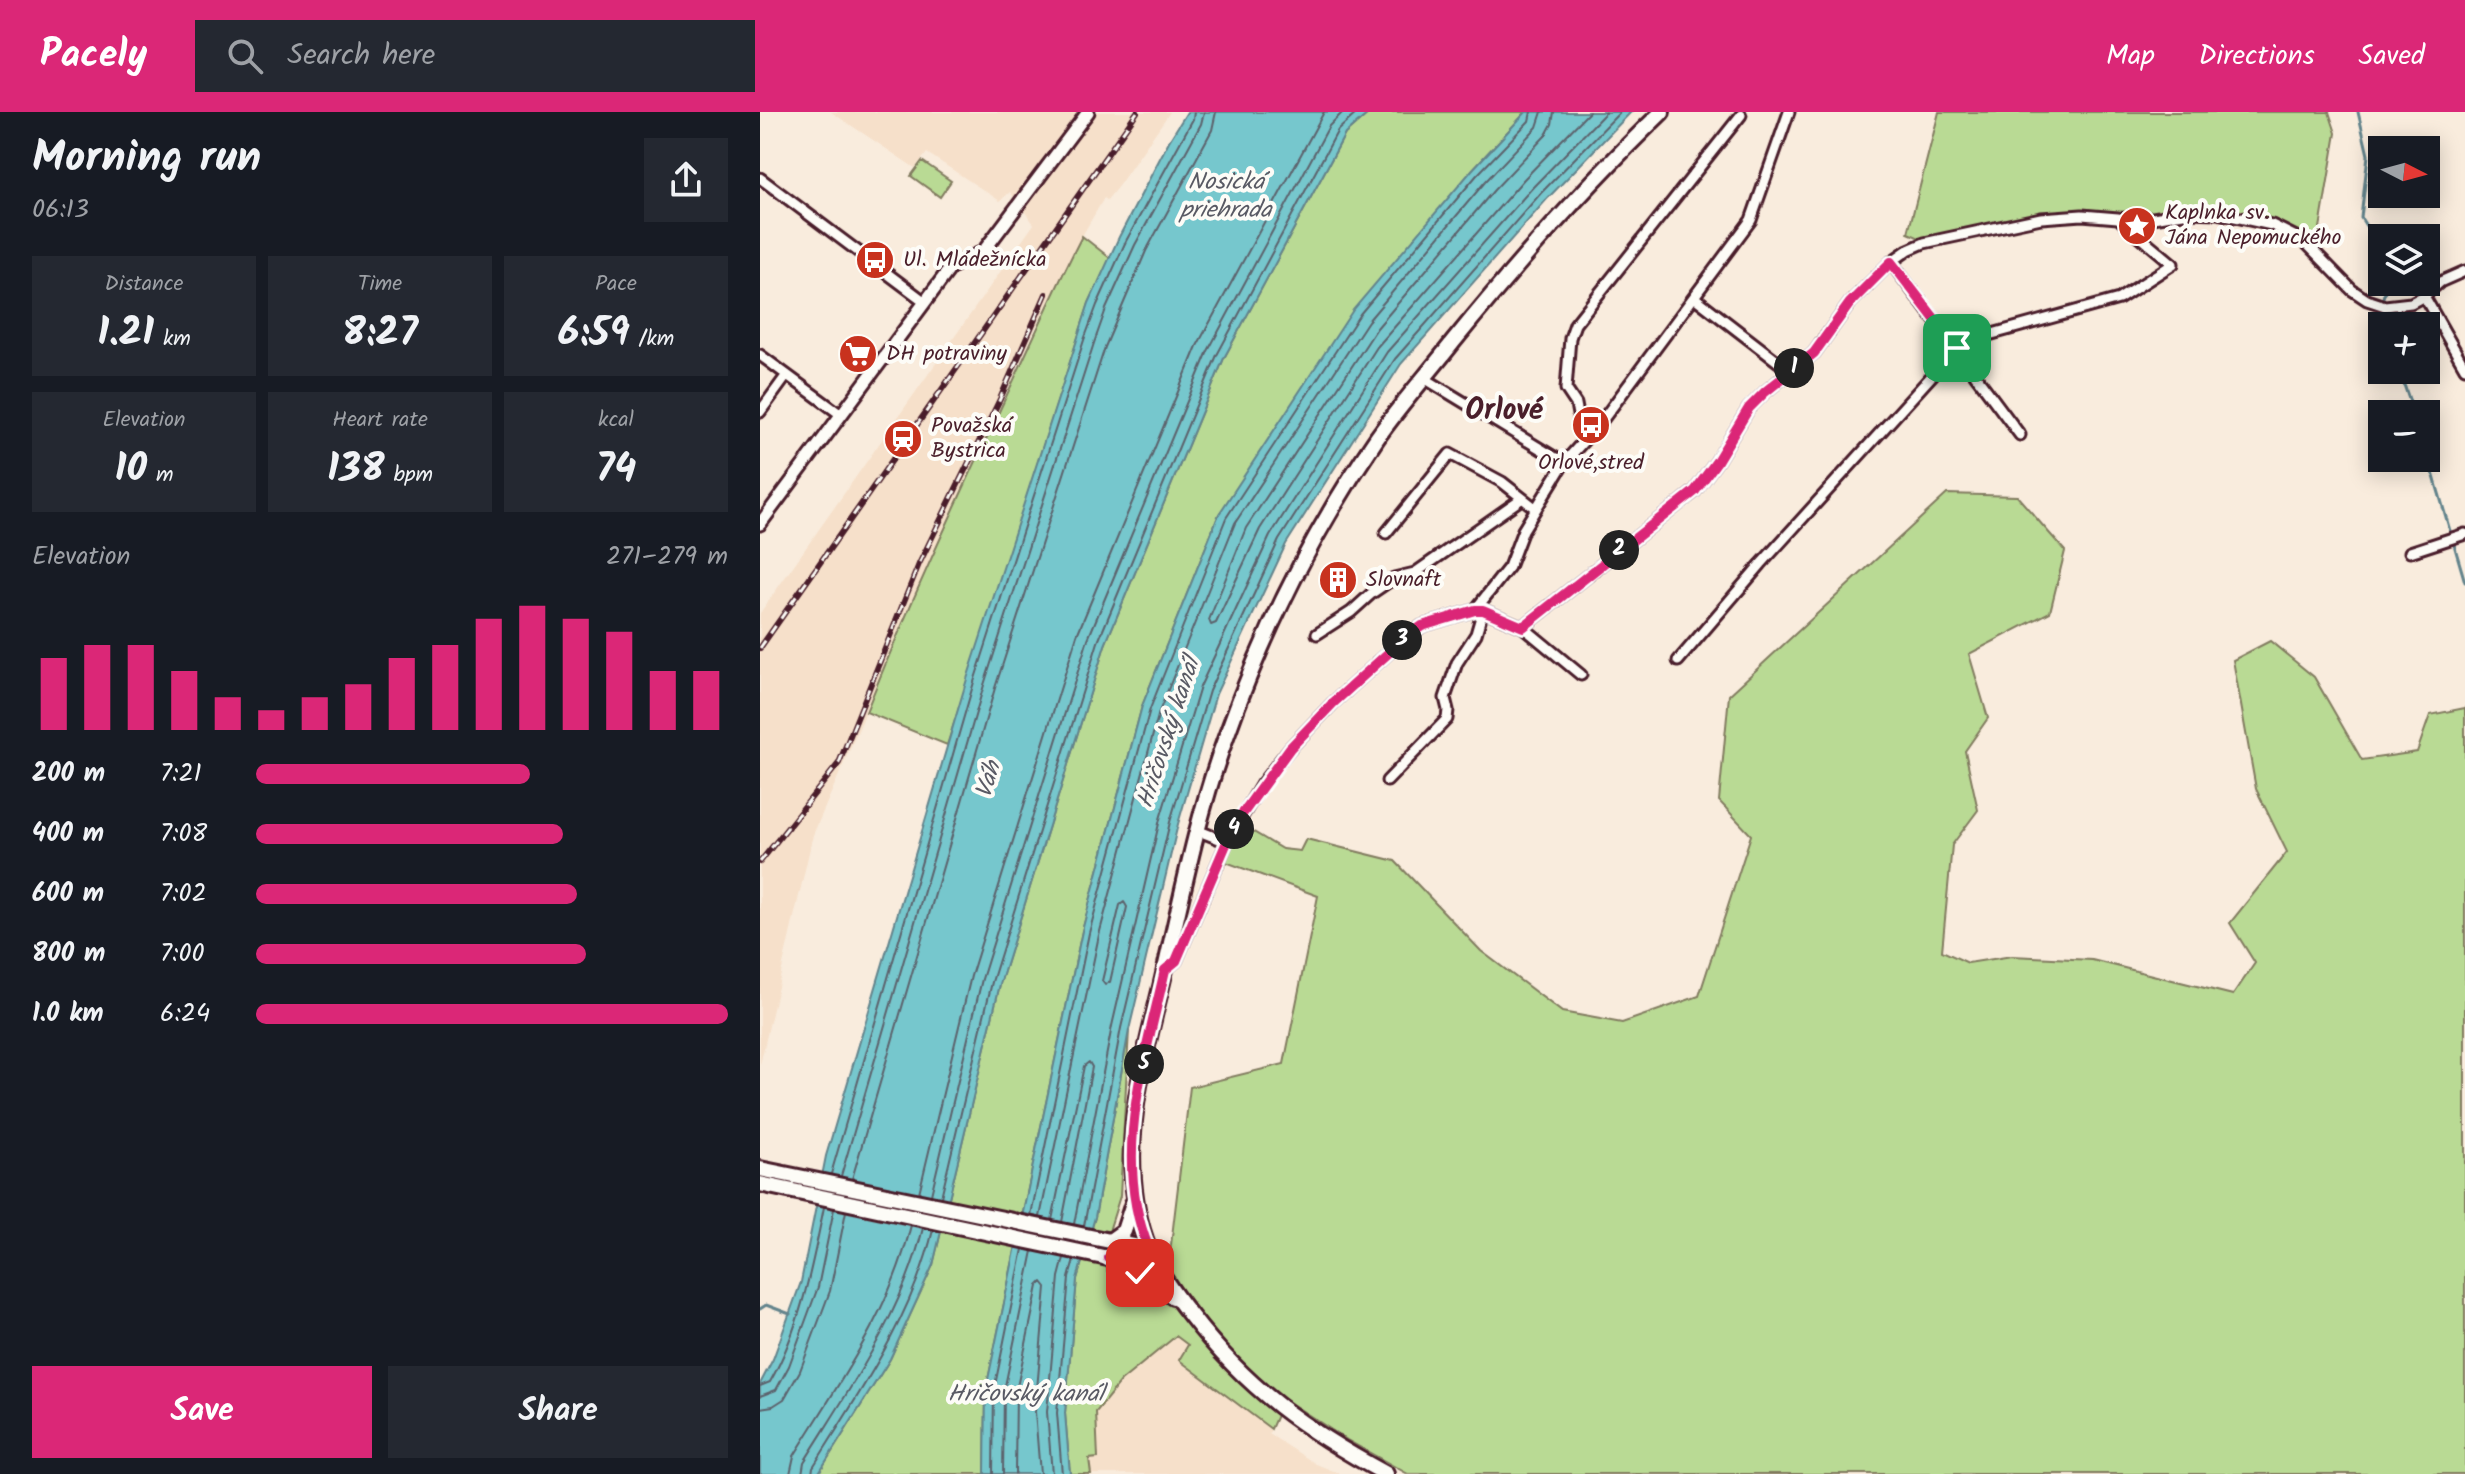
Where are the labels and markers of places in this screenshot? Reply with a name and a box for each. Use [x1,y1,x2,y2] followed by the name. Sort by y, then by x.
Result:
[2165,196,2341,256] place label: Kaplnka sv. Jána Nepomuckého
[2116,205,2158,247] place icon: Kaplnka sv. Jána Nepomuckého
[854,239,896,281] bus stop icon: Ul. Mládežnícka
[903,243,1047,278] place label: Ul. Mládežnícka
[1923,314,1991,382] pin
[837,333,879,375] supermarket icon: DH potraviny
[886,337,1008,372] place label: DH potraviny
[1774,348,1814,388] pin: 1
[1570,404,1612,446] bus stop icon: Orlové,stred
[931,409,1015,469] place label: Považská Bystrica
[882,418,924,460] station icon: Považská Bystrica
[1538,446,1645,481] place label: Orlové,stred
[1599,530,1639,570] pin: 2
[1317,559,1359,601] building icon: Slovnaft
[1366,563,1442,598] place label: Slovnaft
[1382,620,1422,660] pin: 3
[1214,809,1254,849] pin: 4
[1124,1044,1164,1084] pin: 5
[1106,1239,1174,1307] pin

